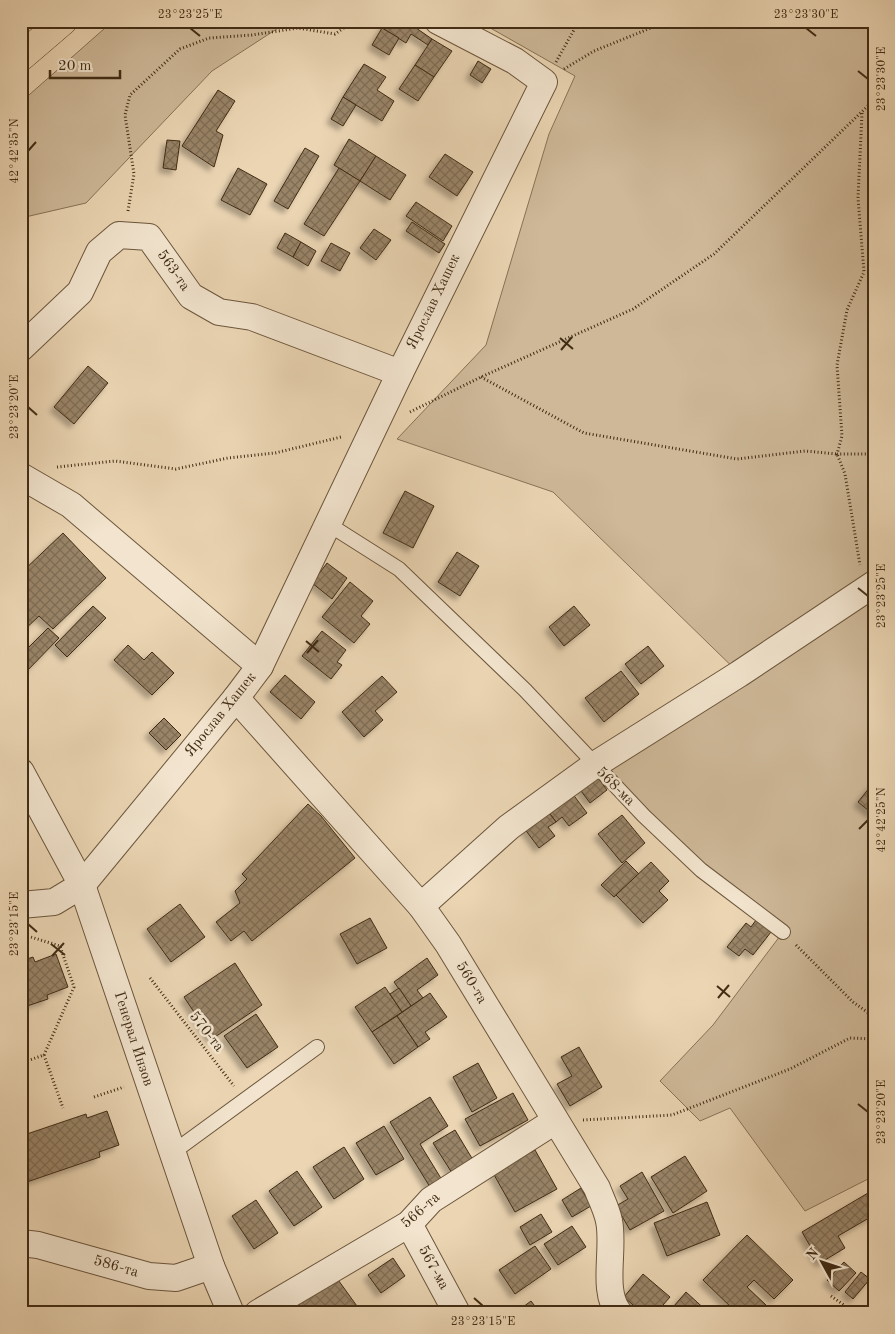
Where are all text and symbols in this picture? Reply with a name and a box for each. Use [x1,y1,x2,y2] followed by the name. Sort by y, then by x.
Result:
[158,8,222,21] text: 23°23'25"E
[774,9,838,21] text: 23°23'30"E
[876,47,888,111] text: 23°23'30"E
[50,48,120,80] scale bar
[58,59,92,74] text: 20 m
[8,118,21,184] text: 42°42'35"N
[154,248,193,295] street label: 563-та
[404,252,464,352] street label: Ярослав Хашек
[9,375,21,439] text: 23°23'20"E
[875,564,888,628] text: 23°23'25"E
[182,670,260,760] street label: Ярослав Хашек
[593,765,638,810] street label: 568-ма
[875,787,888,853] text: 42°42'25"N
[8,892,21,956] text: 23°23'15"E
[453,959,490,1007] street label: 560-та
[111,990,155,1088] street label: Генерал Инзов
[186,1009,226,1055] street label: 570-та
[876,1080,888,1144] text: 23°23'20"E
[399,1190,444,1232] street label: 566-та
[798,1236,848,1286] north arrow
[415,1244,451,1293] street label: 567-ма
[804,1245,822,1263] text: N
[92,1253,141,1281] street label: 586-та
[451,1315,515,1328] text: 23°23'15"E

